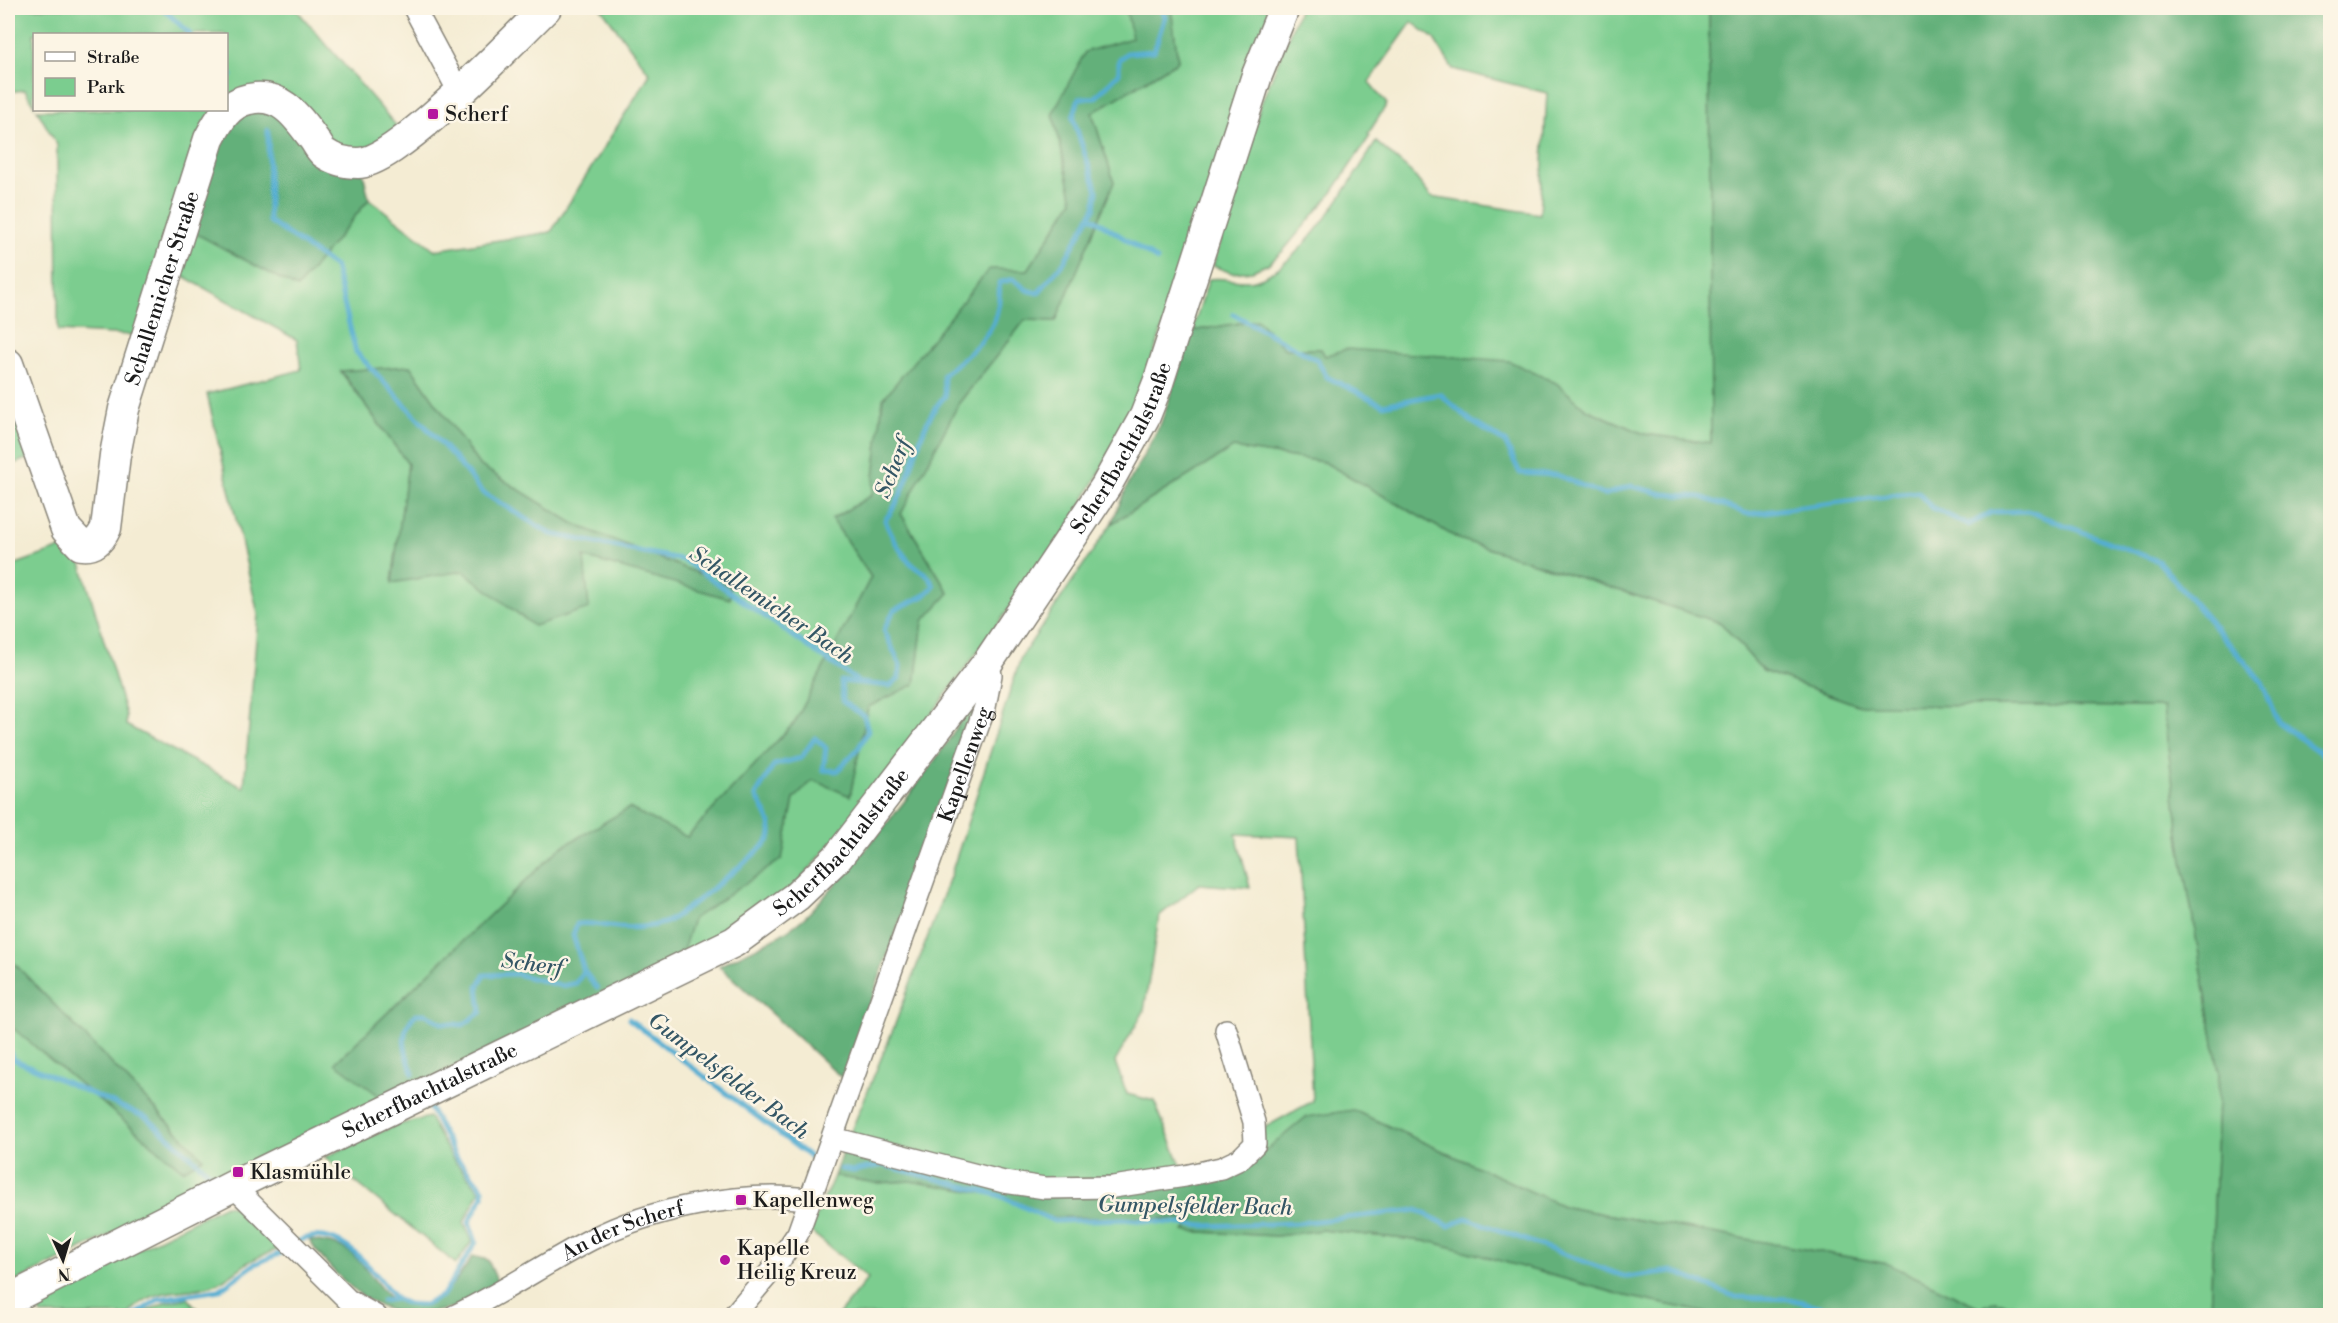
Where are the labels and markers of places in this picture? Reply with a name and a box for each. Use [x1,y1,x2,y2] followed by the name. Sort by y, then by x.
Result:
[445,102,509,128] place label: Scherf
[426,107,440,121] marker: Scherf
[250,1160,351,1186] place label: Klasmühle
[231,1165,245,1179] marker: Klasmühle
[753,1188,874,1214] place label: Kapellenweg
[734,1193,748,1207] marker: Kapellenweg
[737,1236,857,1286] place label: Kapelle Heilig Kreuz
[718,1253,732,1267] marker: Kapelle Heilig Kreuz

